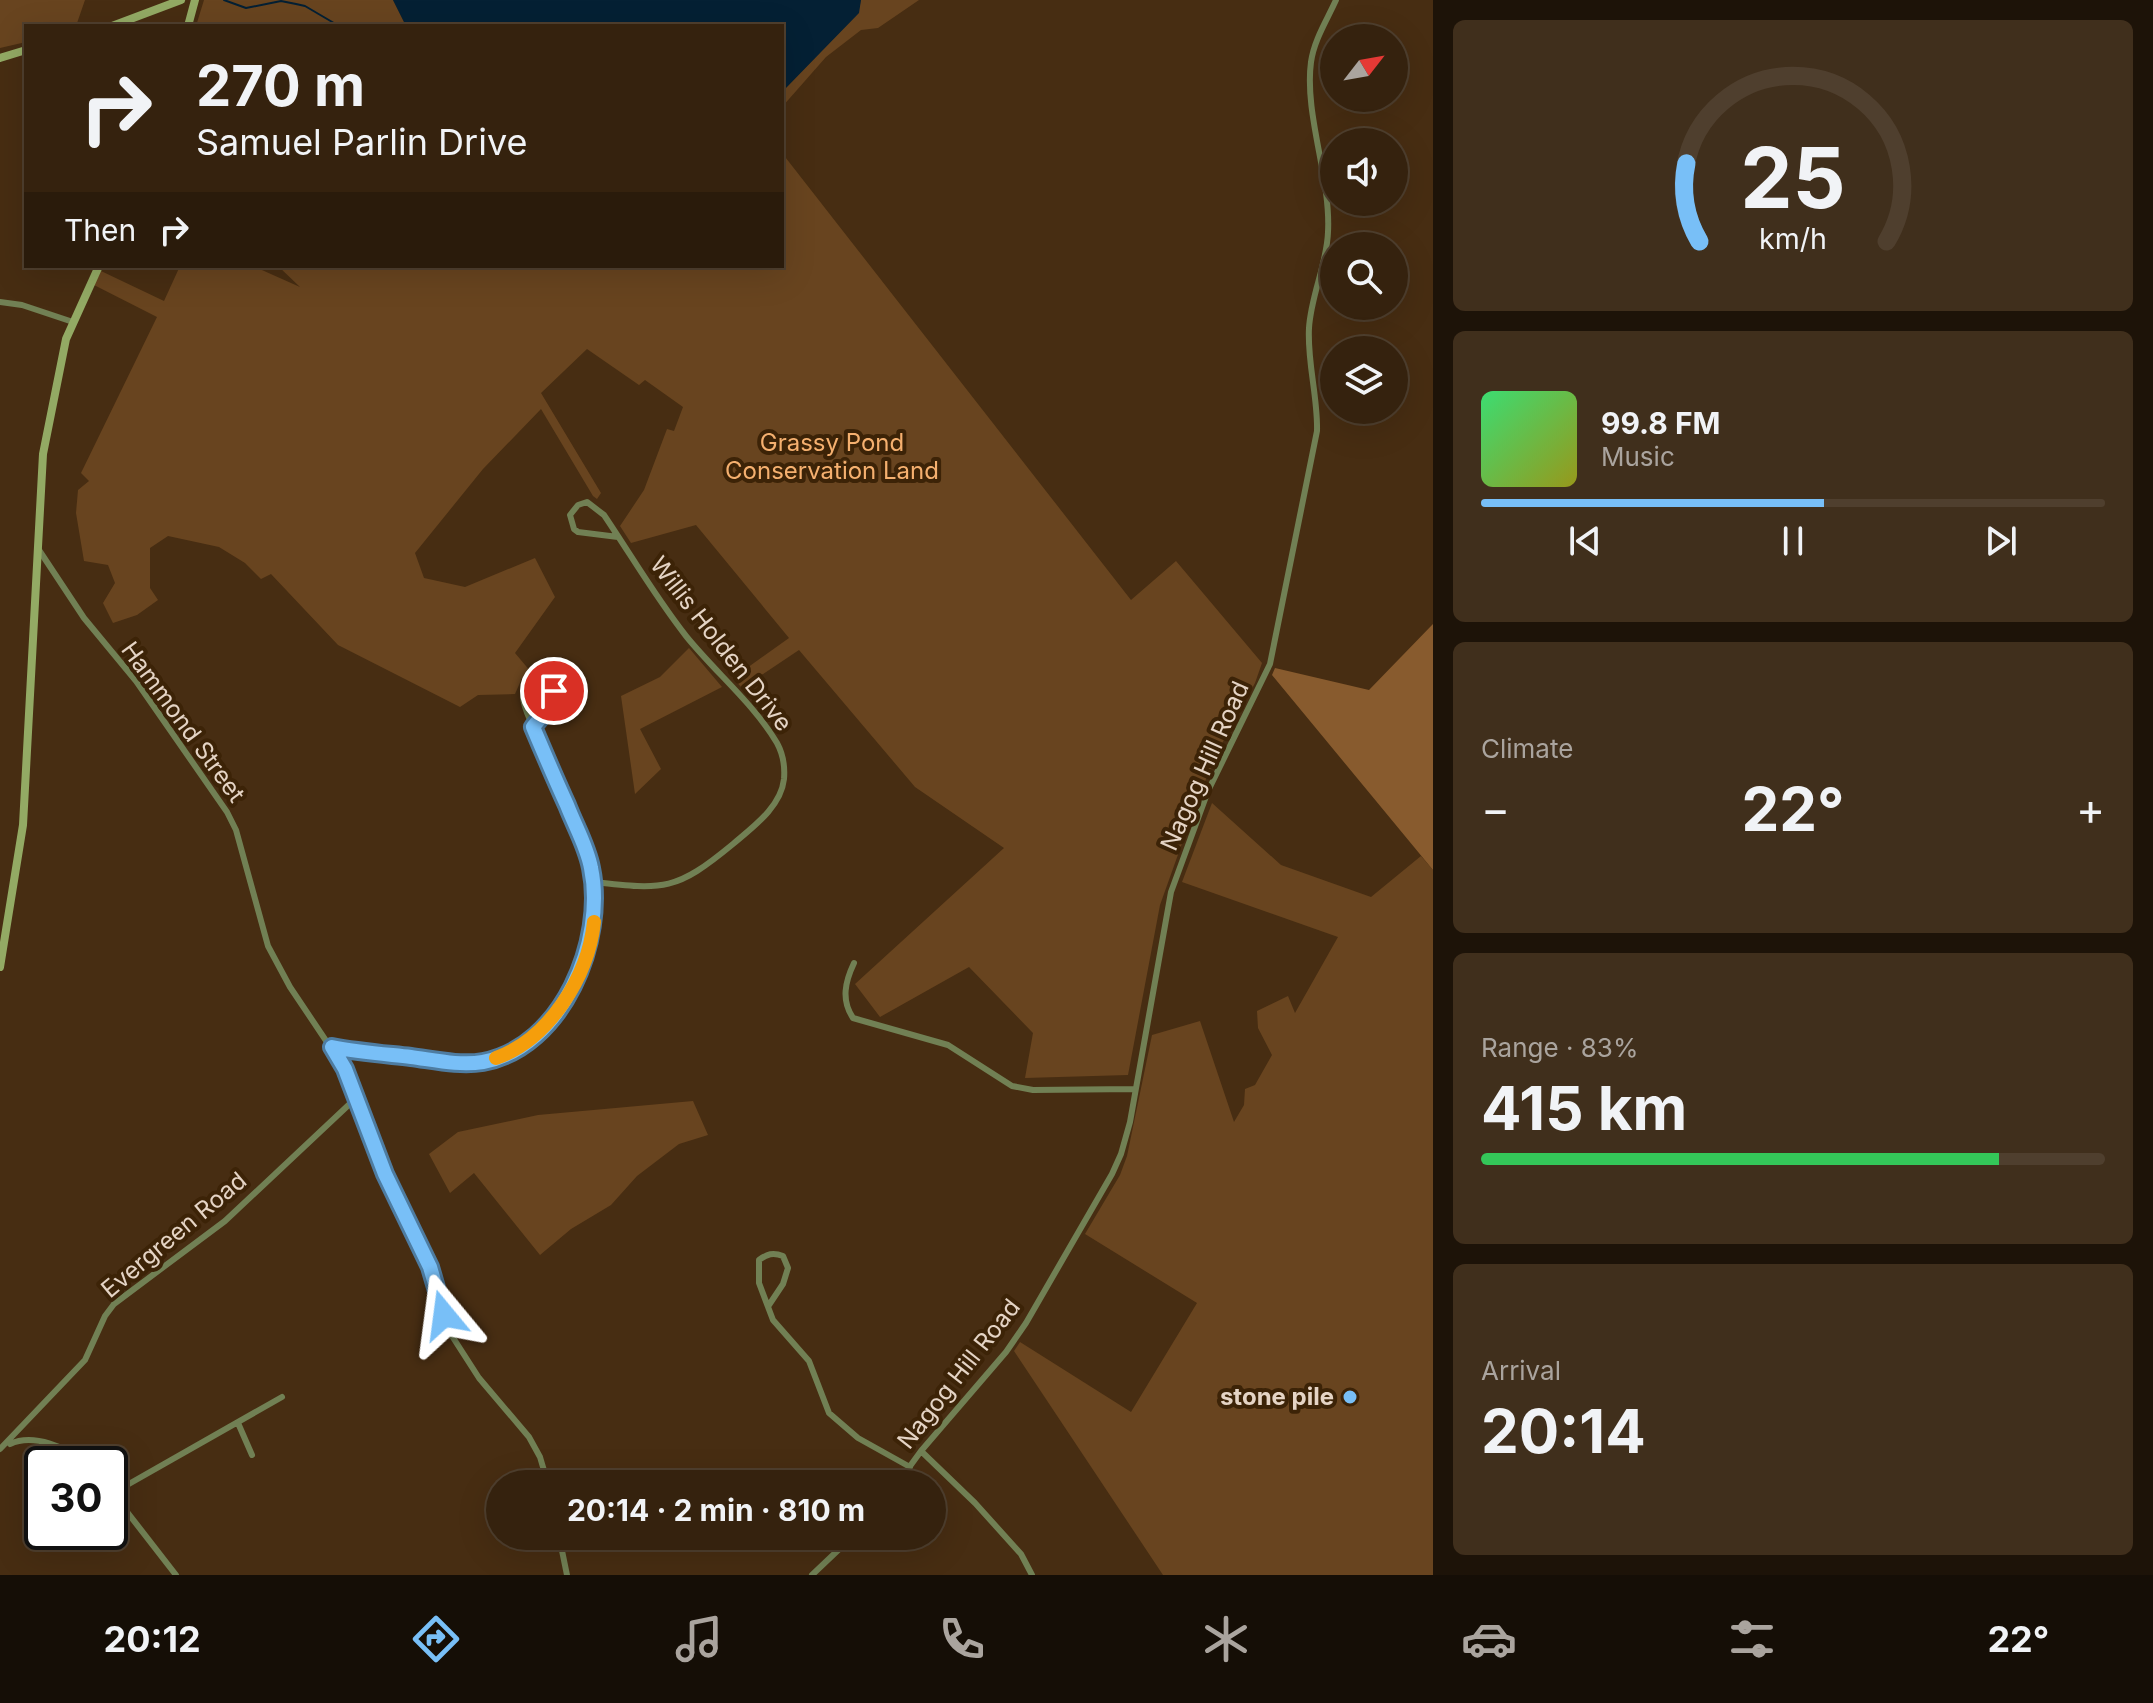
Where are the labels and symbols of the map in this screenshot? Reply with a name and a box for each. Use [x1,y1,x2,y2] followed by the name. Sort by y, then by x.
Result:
[1320,24,1408,112] north arrow
[725,428,939,485] park label: Grassy Pond Conservation Land
[644,551,799,737] street label: Willis Holden Drive
[116,636,251,808] street label: Hammond Street
[520,657,588,725] pin
[1154,677,1255,855] street label: Nagog Hill Road
[95,1166,252,1304] street label: Evergreen Road
[402,1273,486,1357] position arrow
[891,1293,1026,1454] street label: Nagog Hill Road
[1220,1382,1334,1411] place label: stone pile
[1341,1388,1359,1406] marker: stone pile
[24,1446,128,1550] speed limit sign: 30

